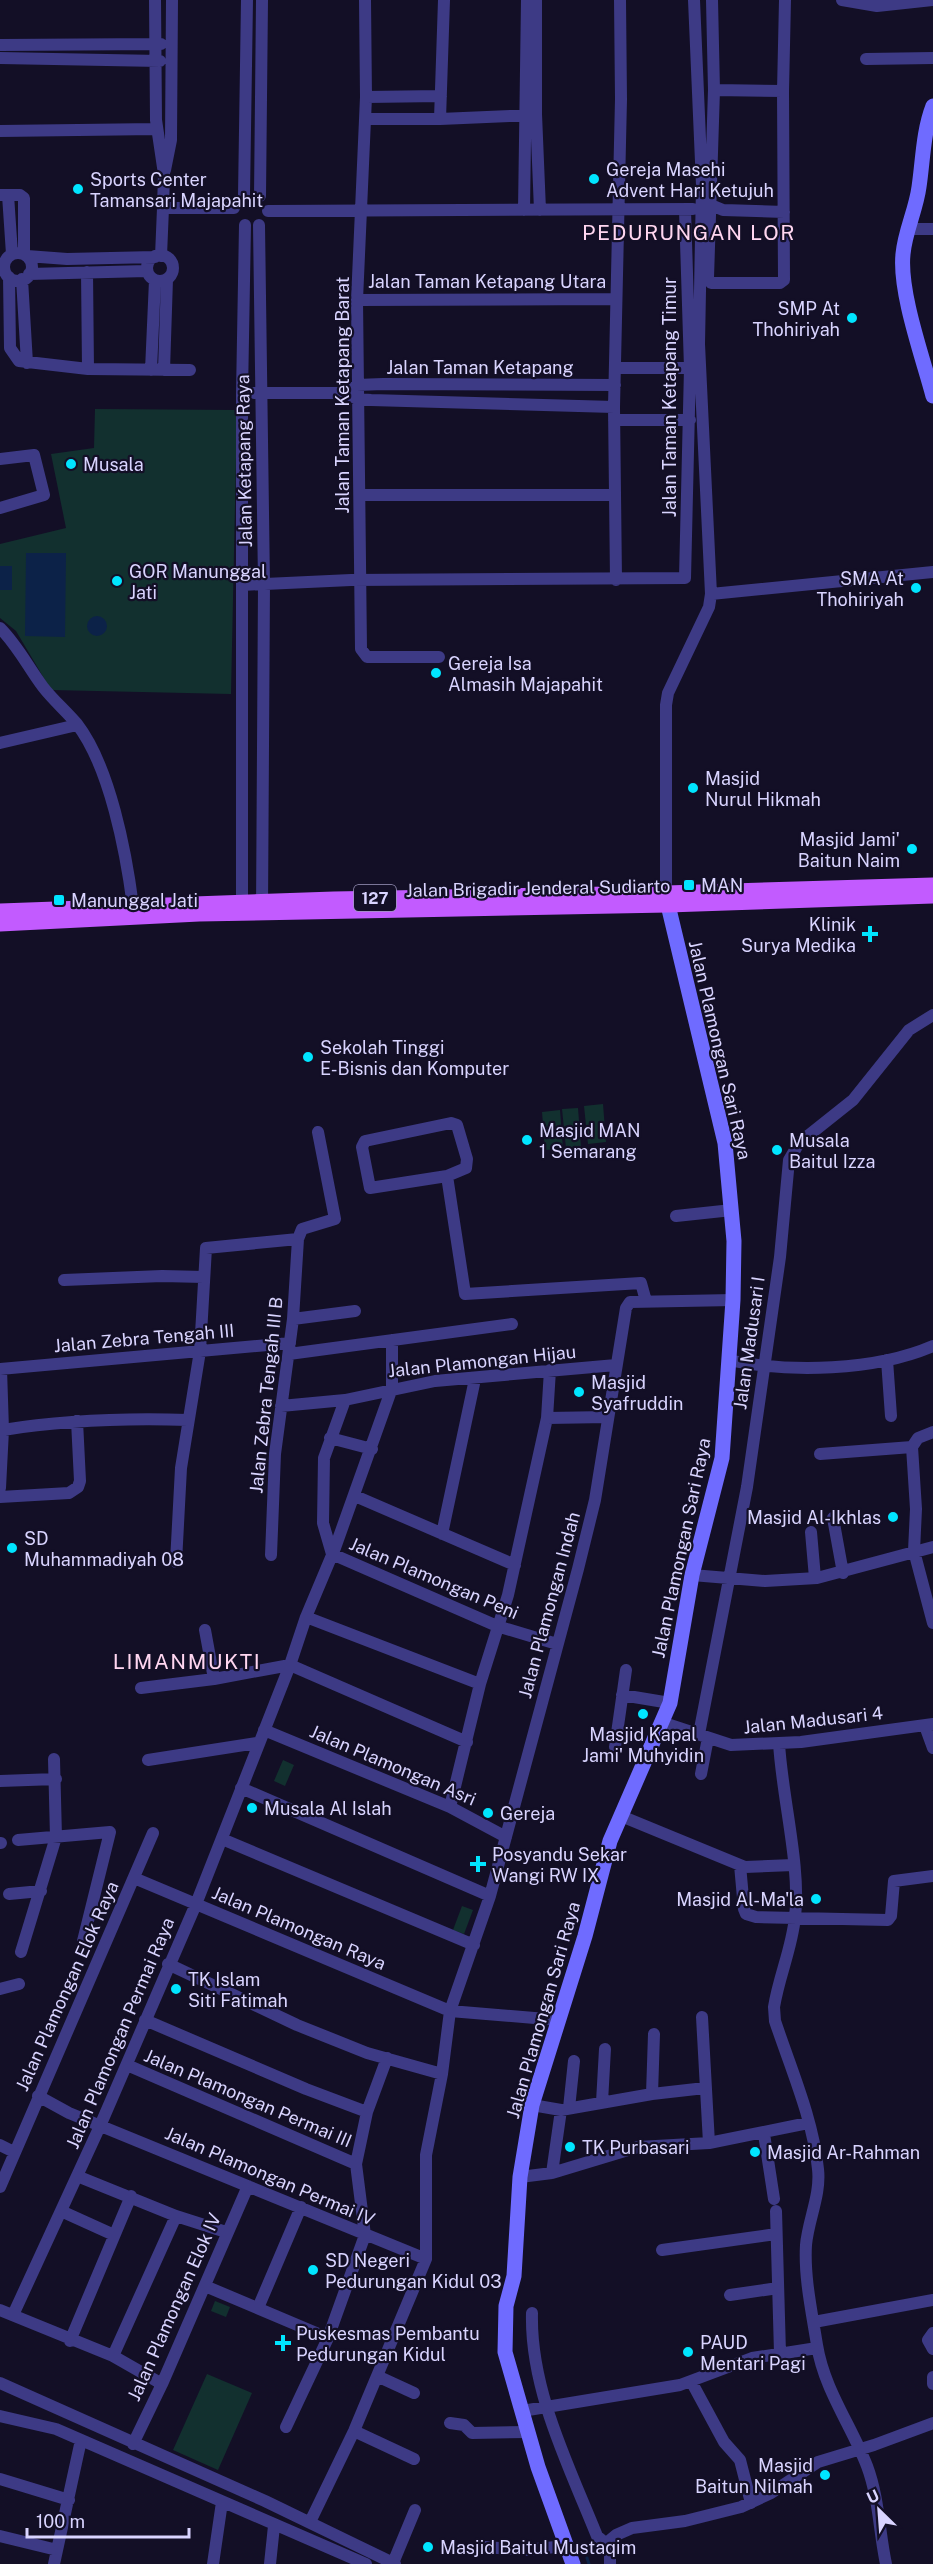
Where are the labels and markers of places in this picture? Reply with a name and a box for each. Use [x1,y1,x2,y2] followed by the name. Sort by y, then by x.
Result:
[606,159,774,201] place label: Gereja Masehi Advent Hari Ketujuh
[90,169,263,211] place label: Sports Center Tamansari Majapahit
[587,172,601,186] marker: Gereja Masehi Advent Hari Ketujuh
[71,182,85,196] marker: Sports Center Tamansari Majapahit
[753,298,840,340] place label: SMP At Thohiriyah
[845,311,859,325] marker: SMP At Thohiriyah
[83,454,144,475] place label: Musala
[64,457,78,471] marker: Musala
[129,561,266,603] place label: GOR Manunggal Jati
[817,568,904,610] place label: SMA At Thohiriyah
[110,574,124,588] marker: GOR Manunggal Jati
[909,581,923,595] marker: SMA At Thohiriyah
[448,653,603,695] place label: Gereja Isa Almasih Majapahit
[429,666,443,680] marker: Gereja Isa Almasih Majapahit
[705,768,821,810] place label: Masjid Nurul Hikmah
[686,781,700,795] marker: Masjid Nurul Hikmah
[798,829,900,871] place label: Masjid Jami' Baitun Naim
[905,842,919,856] marker: Masjid Jami' Baitun Naim
[701,875,743,896] place label: MAN
[682,878,696,892] marker: MAN
[71,890,198,911] place label: Manunggal Jati
[52,893,66,907] marker: Manunggal Jati
[741,914,856,956] place label: Klinik Surya Medika
[861,925,879,943] marker: Klinik Surya Medika
[320,1037,509,1079] place label: Sekolah Tinggi E-Bisnis dan Komputer
[301,1050,315,1064] marker: Sekolah Tinggi E-Bisnis dan Komputer
[539,1120,641,1162] place label: Masjid MAN 1 Semarang
[789,1130,875,1172] place label: Musala Baitul Izza
[520,1133,534,1147] marker: Masjid MAN 1 Semarang
[770,1143,784,1157] marker: Musala Baitul Izza
[591,1372,683,1414] place label: Masjid Syafruddin
[572,1385,586,1399] marker: Masjid Syafruddin
[747,1507,881,1528] place label: Masjid Al-Ikhlas
[886,1510,900,1524] marker: Masjid Al-Ikhlas
[24,1528,184,1570] place label: SD Muhammadiyah 08
[5,1541,19,1555] marker: SD Muhammadiyah 08
[636,1707,650,1721] marker: Masjid Kapal Jami' Muhyidin
[582,1724,704,1766] place label: Masjid Kapal Jami' Muhyidin
[264,1798,392,1819] place label: Musala Al Islah
[245,1801,259,1815] marker: Musala Al Islah
[500,1803,555,1824] place label: Gereja
[481,1806,495,1820] marker: Gereja
[492,1844,627,1886] place label: Posyandu Sekar Wangi RW IX
[469,1855,487,1873] marker: Posyandu Sekar Wangi RW IX
[676,1889,804,1910] place label: Masjid Al-Ma'la
[809,1892,823,1906] marker: Masjid Al-Ma'la
[188,1969,288,2011] place label: TK Islam Siti Fatimah
[169,1982,183,1996] marker: TK Islam Siti Fatimah
[582,2137,689,2158] place label: TK Purbasari
[563,2140,577,2154] marker: TK Purbasari
[767,2142,920,2163] place label: Masjid Ar-Rahman
[748,2145,762,2159] marker: Masjid Ar-Rahman
[325,2250,502,2292] place label: SD Negeri Pedurungan Kidul 03
[306,2263,320,2277] marker: SD Negeri Pedurungan Kidul 03
[296,2323,480,2365] place label: Puskesmas Pembantu Pedurungan Kidul
[700,2332,806,2374] place label: PAUD Mentari Pagi
[274,2334,292,2352] marker: Puskesmas Pembantu Pedurungan Kidul
[681,2345,695,2359] marker: PAUD Mentari Pagi
[695,2455,813,2497] place label: Masjid Baitun Nilmah
[818,2468,832,2482] marker: Masjid Baitun Nilmah
[440,2537,636,2558] place label: Masjid Baitul Mustaqim
[421,2540,435,2554] marker: Masjid Baitul Mustaqim

